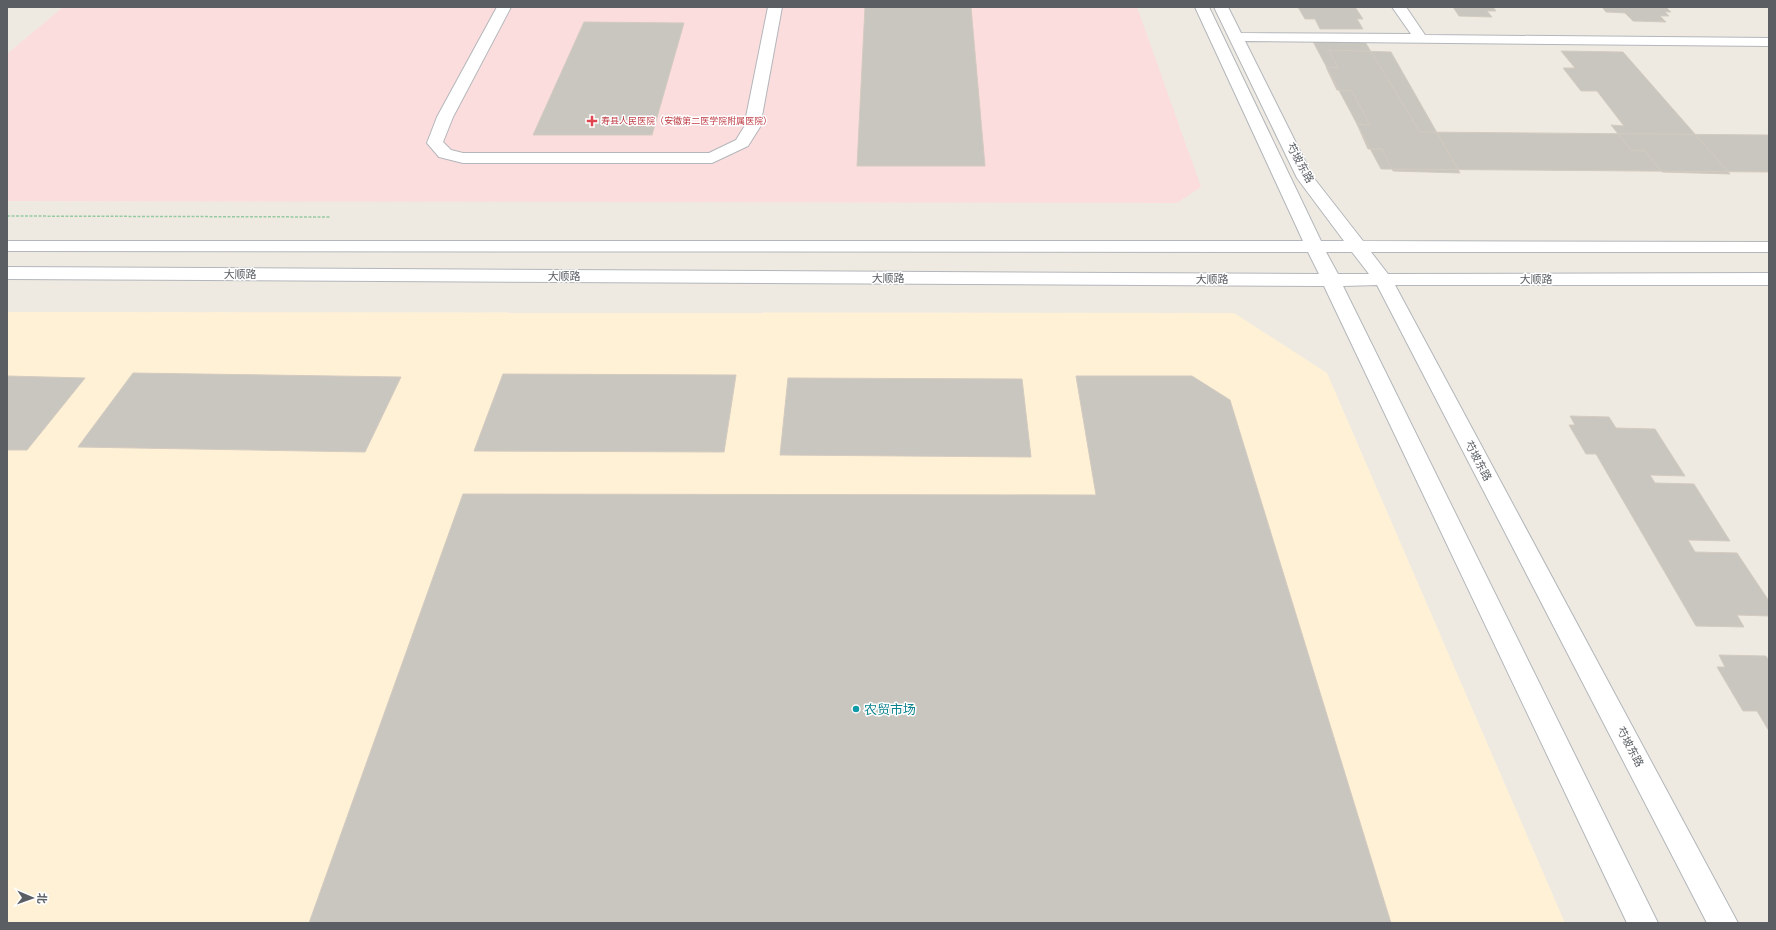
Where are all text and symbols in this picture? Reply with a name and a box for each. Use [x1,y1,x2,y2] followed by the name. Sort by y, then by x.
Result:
[586,115,598,127] marker: 寿县人民医院（安徽第二医学院附属医院）
[601,116,772,126] place label: 寿县人民医院（安徽第二医学院附属医院）
[1284,141,1316,185] street label: 芍坡东路
[224,268,257,281] street label: 大顺路
[548,270,581,283] street label: 大顺路
[872,272,905,285] street label: 大顺路
[1196,273,1229,286] street label: 大顺路
[1520,273,1553,286] street label: 大顺路
[1462,439,1494,483] street label: 芍坡东路
[864,702,916,717] place label: 农贸市场
[851,704,861,714] marker: 农贸市场
[1614,725,1646,769] street label: 芍坡东路
[12,878,52,918] north arrow
[35,893,48,904] text: 北

